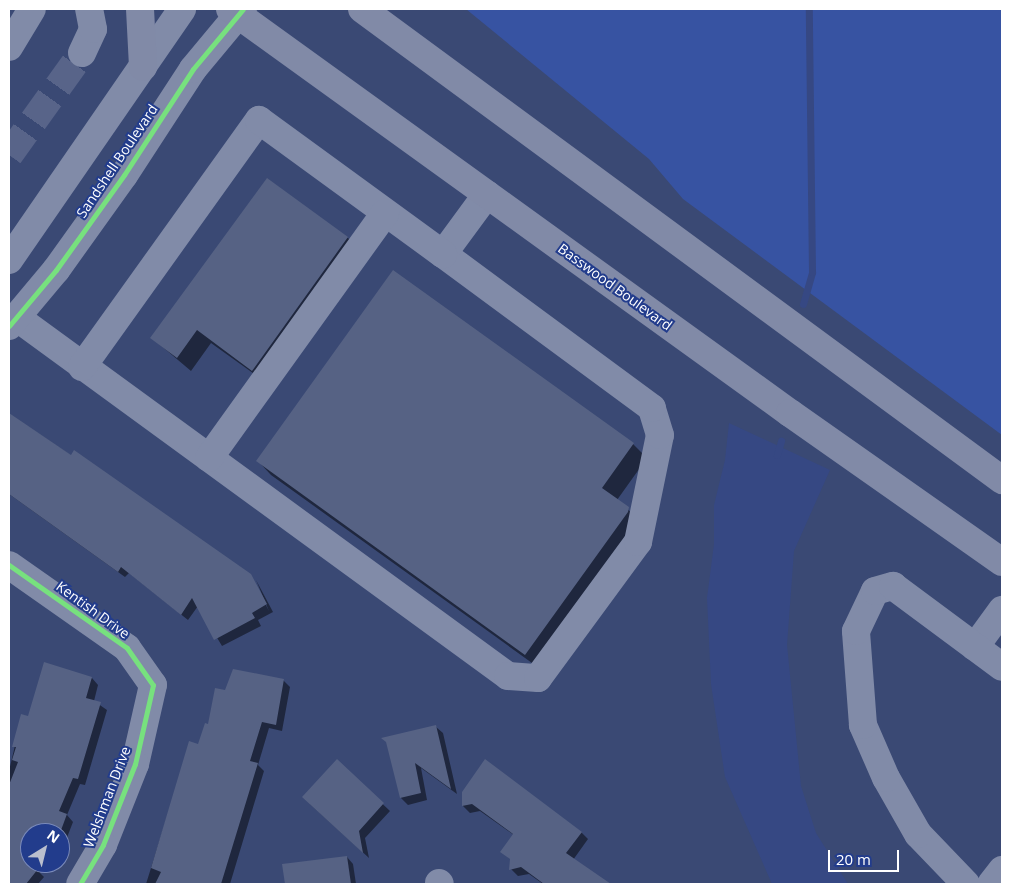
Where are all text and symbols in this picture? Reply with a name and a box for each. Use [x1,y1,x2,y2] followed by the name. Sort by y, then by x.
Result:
[73,101,161,221] street label: Sandshell Boulevard
[555,240,675,334] street label: Basswood Boulevard
[53,578,133,642] street label: Kentish Drive
[80,744,134,850] street label: Welshman Drive
[20,823,70,873] north arrow
[43,825,64,847] text: N
[831,840,902,872] scale bar
[836,849,871,869] text: 20 m

